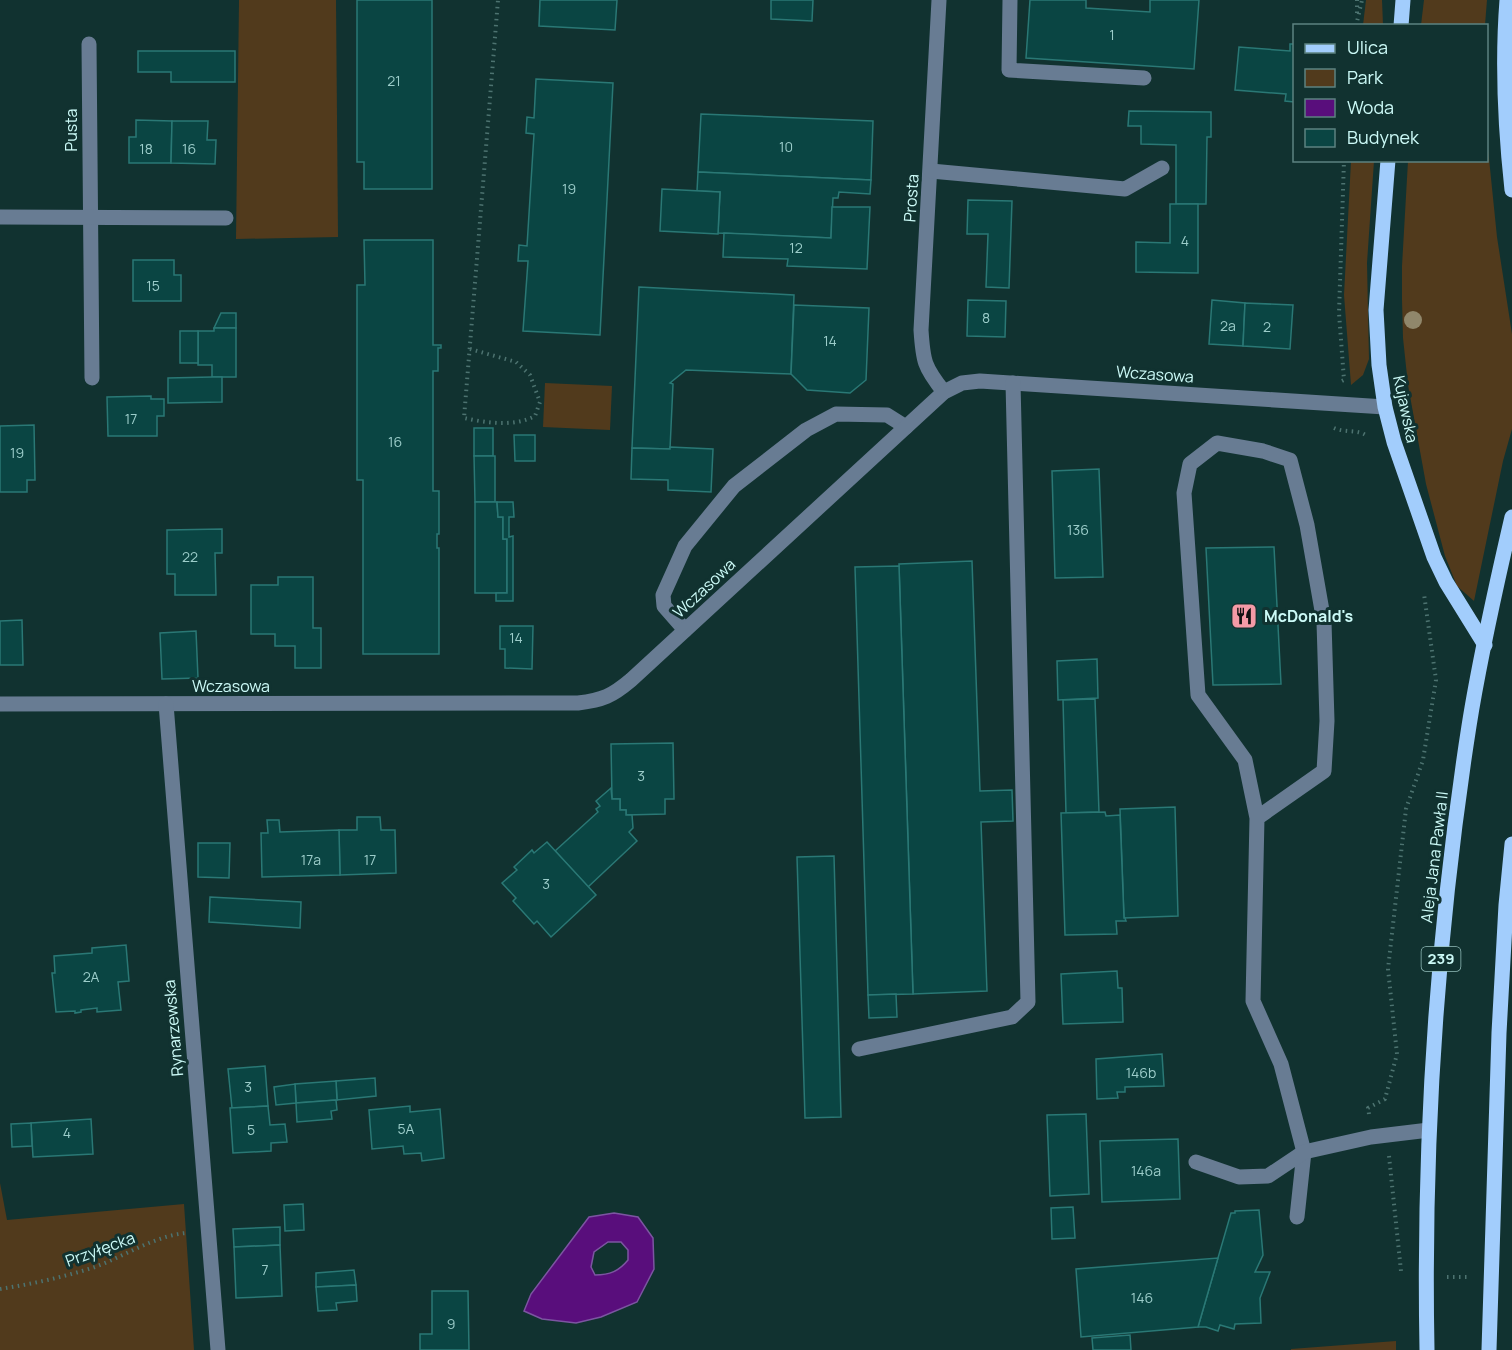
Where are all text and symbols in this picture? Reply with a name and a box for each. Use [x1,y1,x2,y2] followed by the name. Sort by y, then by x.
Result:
[1293,24,1488,162] legend
[1109,25,1115,44] house number: 1
[1347,35,1388,59] text: Ulica
[1347,65,1384,89] text: Park
[387,71,401,90] house number: 21
[1347,95,1394,119] text: Woda
[60,109,82,151] street label: Pusta
[1347,125,1420,149] text: Budynek
[779,137,793,156] house number: 10
[139,139,153,158] house number: 18
[182,139,196,158] house number: 16
[898,173,924,223] street label: Prosta
[562,179,576,198] house number: 19
[1181,231,1189,250] house number: 4
[789,238,803,257] house number: 12
[146,276,160,295] house number: 15
[982,308,990,327] house number: 8
[1220,316,1236,335] house number: 2a
[1263,317,1271,336] house number: 2
[823,331,837,350] house number: 14
[1115,360,1195,388] street label: Wczasowa
[1388,373,1424,445] street label: Kujawska
[125,409,137,428] house number: 17
[388,432,402,451] house number: 16
[10,443,24,462] house number: 19
[1067,520,1089,539] house number: 136
[182,547,198,566] house number: 22
[668,553,740,623] street label: Wczasowa
[1229,601,1259,631] restaurant icon: McDonald's
[1264,605,1353,627] place label: McDonald's
[509,628,523,647] house number: 14
[192,675,270,697] street label: Wczasowa
[637,766,645,785] house number: 3
[1415,790,1453,924] street label: Aleja Jana Pawła II
[301,850,321,869] house number: 17a
[364,850,376,869] house number: 17
[542,874,550,893] house number: 3
[1422,947,1460,971] road number: 239
[83,967,99,986] house number: 2A
[158,979,188,1077] street label: Rynarzewska
[1126,1063,1156,1082] house number: 146b
[244,1077,252,1096] house number: 3
[398,1119,415,1138] house number: 5A
[247,1120,255,1139] house number: 5
[63,1123,71,1142] house number: 4
[1131,1161,1161,1180] house number: 146a
[62,1226,138,1272] street label: Przyłęcka
[261,1260,269,1279] house number: 7
[1131,1288,1153,1307] house number: 146
[447,1314,455,1333] house number: 9

